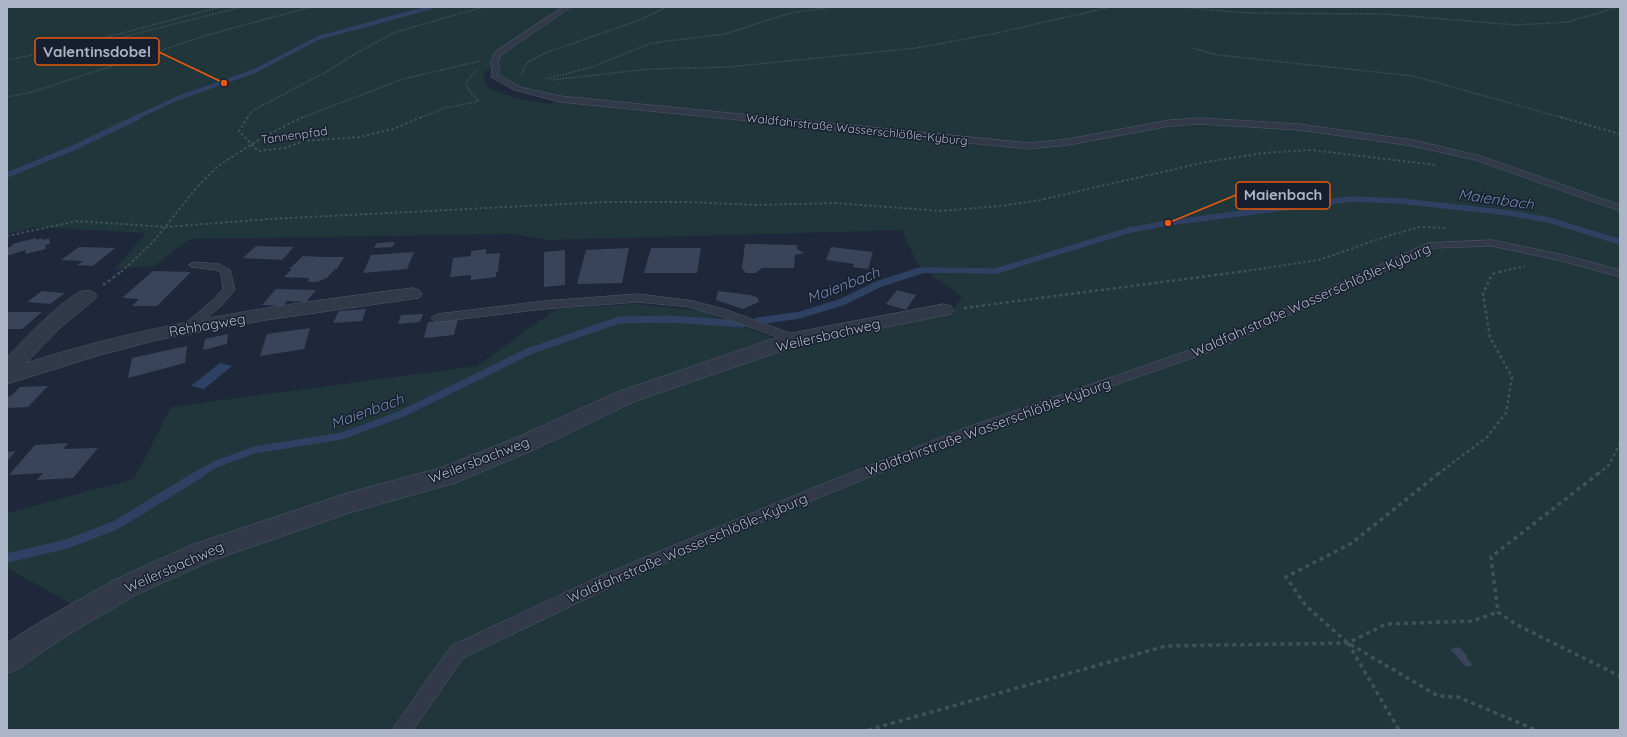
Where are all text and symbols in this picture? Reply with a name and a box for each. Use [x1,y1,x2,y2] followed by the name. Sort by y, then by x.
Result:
[35,38,159,65] callout: Valentinsdobel
[43,42,151,61] text: Valentinsdobel
[746,110,968,148] street label: Waldfahrstraße Wasserschlößle-Kyburg
[260,123,328,147] street label: Tannenpfad
[1236,182,1330,209] callout: Maienbach
[1457,184,1536,214] water label: Maienbach
[1244,185,1322,204] text: Maienbach
[1189,239,1433,361] street label: Waldfahrstraße Wasserschlößle-Kyburg
[804,262,882,308] water label: Maienbach
[167,309,247,341] street label: Rehhagweg
[774,314,882,356] street label: Weilersbachweg
[863,374,1113,480] street label: Waldfahrstraße Wasserschlößle-Kyburg
[328,389,407,433] water label: Maienbach
[426,433,532,487] street label: Weilersbachweg
[564,489,810,607] street label: Waldfahrstraße Wasserschlößle-Kyburg
[122,537,226,597] street label: Weilersbachweg

